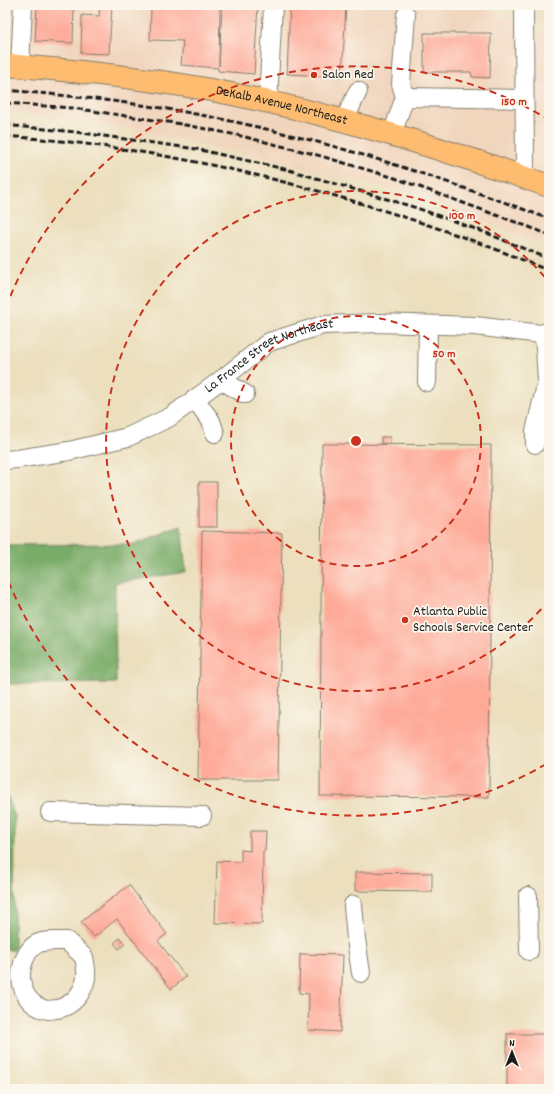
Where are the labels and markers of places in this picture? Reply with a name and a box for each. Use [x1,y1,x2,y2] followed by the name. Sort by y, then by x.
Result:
[322,65,374,85] place label: Salon Red
[309,70,319,80] marker: Salon Red
[349,434,363,448] centre of rings
[413,602,534,638] place label: Atlanta Public Schools Service Center
[400,615,410,625] marker: Atlanta Public Schools Service Center

